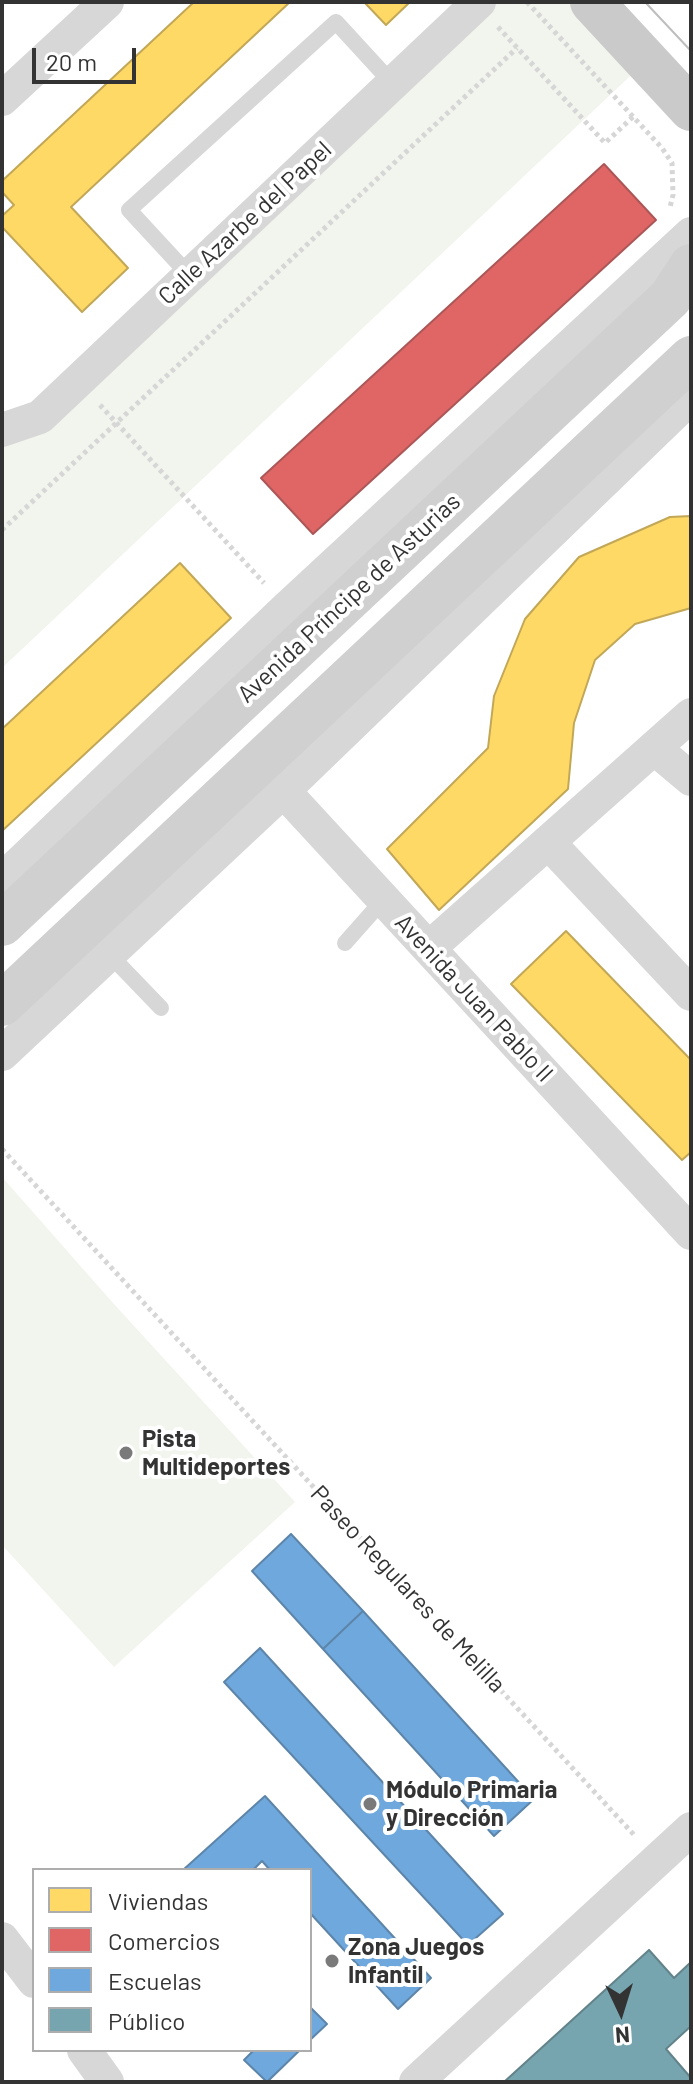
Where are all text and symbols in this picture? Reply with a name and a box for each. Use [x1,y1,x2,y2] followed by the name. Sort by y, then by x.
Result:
[36,32,140,82] scale bar
[46,47,97,76] text: 20 m
[153,135,337,311] street label: Calle Azarbe del Papel
[232,487,466,709] street label: Avenida Príncipe de Asturias
[389,908,559,1088] street label: Avenida Juan Pablo II
[142,1425,290,1481] place label: Pista Multideportes
[117,1444,135,1462] marker: Pista Multideportes
[304,1479,512,1699] street label: Paseo Regulares de Melilla
[386,1776,557,1832] place label: Módulo Primaria y Dirección
[361,1795,379,1813] marker: Módulo Primaria y Dirección
[32,1868,312,2052] legend
[108,1886,208,1915] text: Viviendas
[108,1926,220,1955] text: Comercios
[348,1933,484,1989] place label: Zona Juegos Infantil
[323,1952,341,1970] marker: Zona Juegos Infantil
[108,1966,202,1995] text: Escuelas
[581,1972,661,2052] north arrow
[108,2006,185,2035] text: Público
[614,2022,631,2049] text: N

